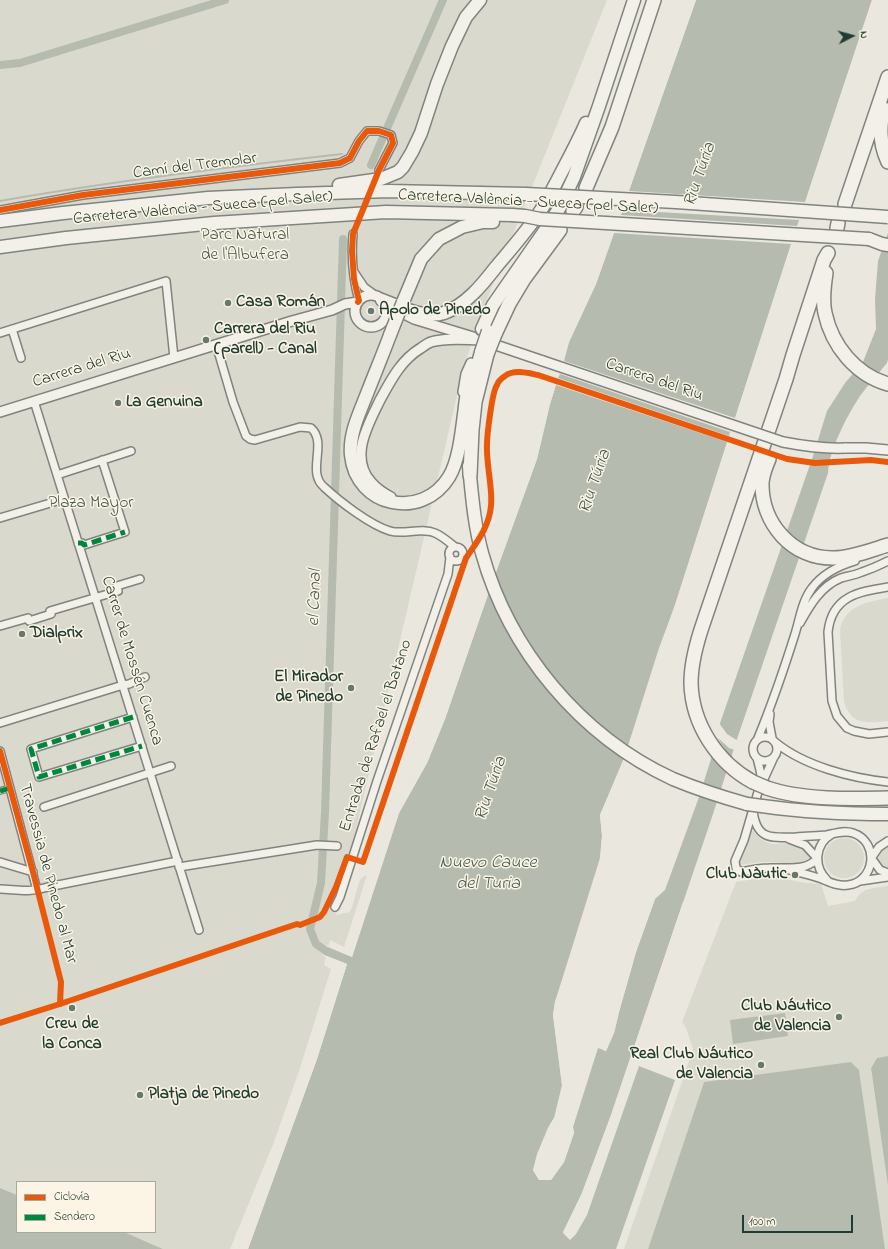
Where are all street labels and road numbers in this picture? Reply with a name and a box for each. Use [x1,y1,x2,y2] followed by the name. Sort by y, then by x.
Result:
[132,149,258,185] street label: Camí del Tremolar
[397,186,659,220] street label: Carretera València - Sueca (pel Saler)
[72,187,334,231] street label: Carretera València - Sueca (pel Saler)
[30,344,134,394] street label: Carrera del Riu
[603,355,705,407] street label: Carrera del Riu
[96,574,166,748] street label: Carrer de Mossén Cuenca
[336,637,418,835] street label: Entrada de Rafael el Batano
[13,782,81,966] street label: Travessia de Pinedo al Mar

